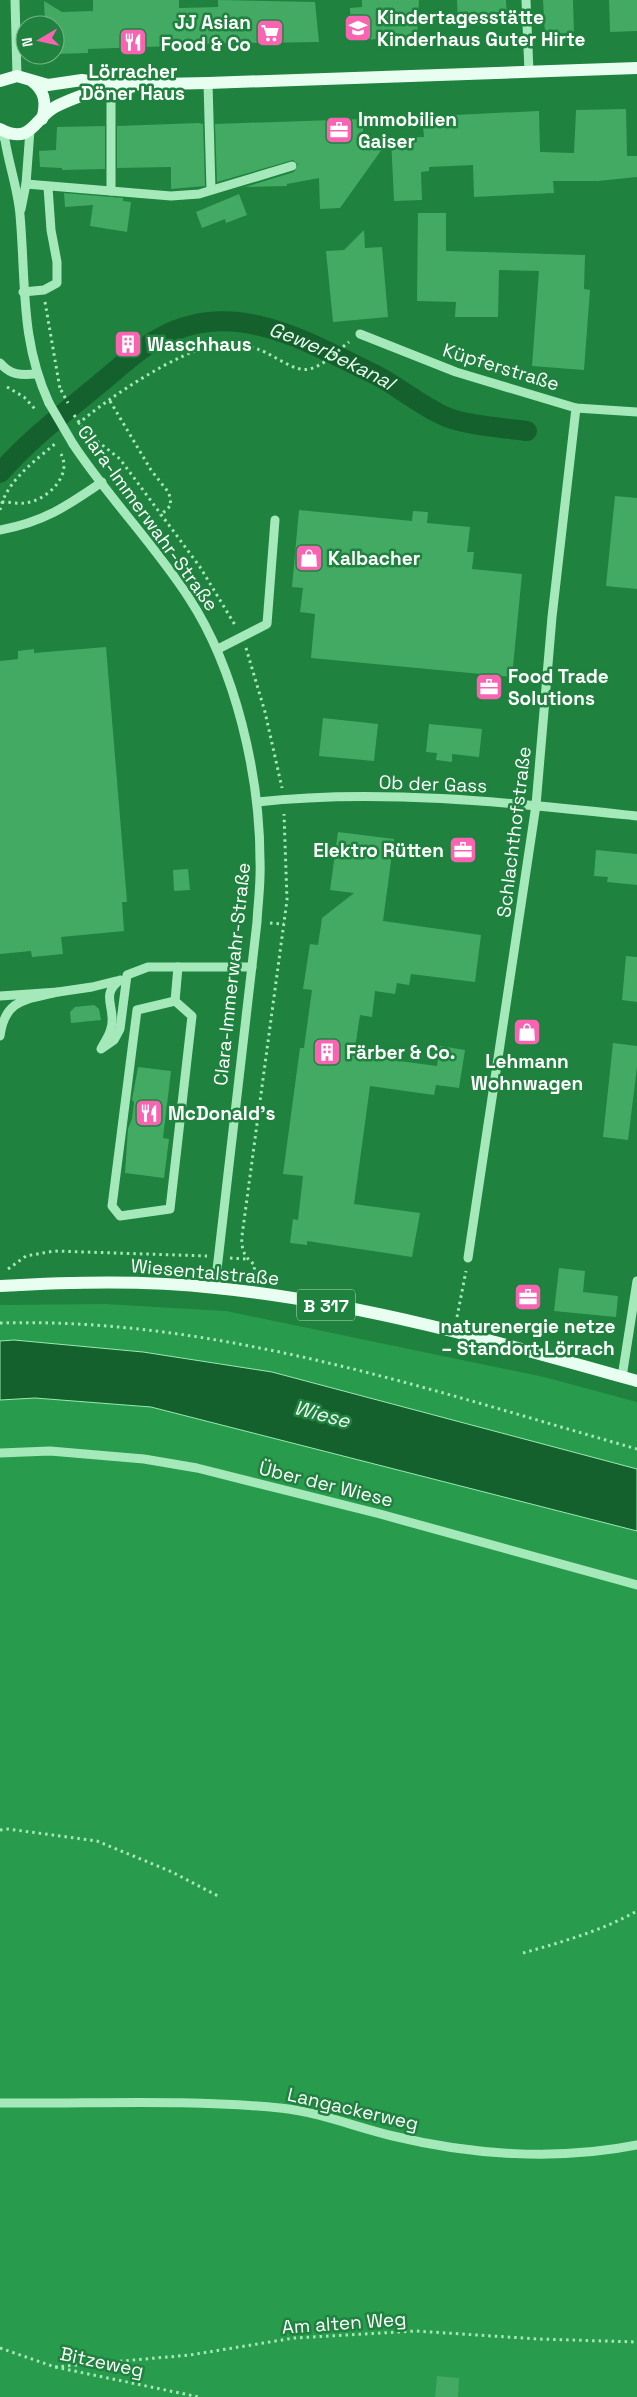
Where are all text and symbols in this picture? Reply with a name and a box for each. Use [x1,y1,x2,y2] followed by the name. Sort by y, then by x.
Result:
[377,5,585,52] place label: Kindertagesstätte Kinderhaus Guter Hirte
[161,10,251,57] place label: JJ Asian Food & Co
[343,13,373,43] school or university icon: Kindertagesstätte Kinderhaus Guter Hirte
[15,15,65,65] north arrow
[255,18,285,48] supermarket icon: JJ Asian Food & Co
[118,27,148,57] restaurant icon: Lörracher Döner Haus
[18,36,37,48] text: N
[81,59,185,106] place label: Lörracher Döner Haus
[358,107,457,154] place label: Immobilien Gaiser
[324,115,354,145] office icon: Immobilien Gaiser
[266,316,401,397] water label: Gewerbekanal
[113,329,143,359] building icon: Waschhaus
[147,332,252,357] place label: Waschhaus
[440,337,562,397] street label: Küpferstraße
[72,420,224,616] street label: Clara-Immerwahr-Straße
[294,543,324,573] shop icon: Kalbacher
[328,546,420,571] place label: Kalbacher
[508,664,609,711] place label: Food Trade Solutions
[474,672,504,702] office icon: Food Trade Solutions
[491,745,537,919] street label: Schlachthofstraße
[378,770,488,798] street label: Ob der Gass
[448,835,478,865] office icon: Elektro Rütten
[313,838,444,863] place label: Elektro Rütten
[208,861,256,1087] street label: Clara-Immerwahr-Straße
[512,1017,542,1047] shop icon: Lehmann Wohnwagen
[312,1037,342,1067] building icon: Färber & Co.
[346,1040,455,1065] place label: Färber & Co.
[471,1049,583,1096] place label: Lehmann Wohnwagen
[134,1098,164,1128] restaurant icon: McDonald's
[168,1101,275,1126] place label: McDonald's
[130,1253,280,1291] street label: Wiesentalstraße
[513,1282,543,1312] office icon: naturenergie netze – Standort Lörrach
[297,1290,355,1320] road number: B 317
[440,1314,616,1361] place label: naturenergie netze – Standort Lörrach
[291,1394,354,1434] water label: Wiese
[256,1455,396,1513] street label: Über der Wiese
[285,2082,421,2136] street label: Langackerweg
[281,2306,407,2340] street label: Am alten Weg
[58,2341,146,2383] street label: Bitzeweg

